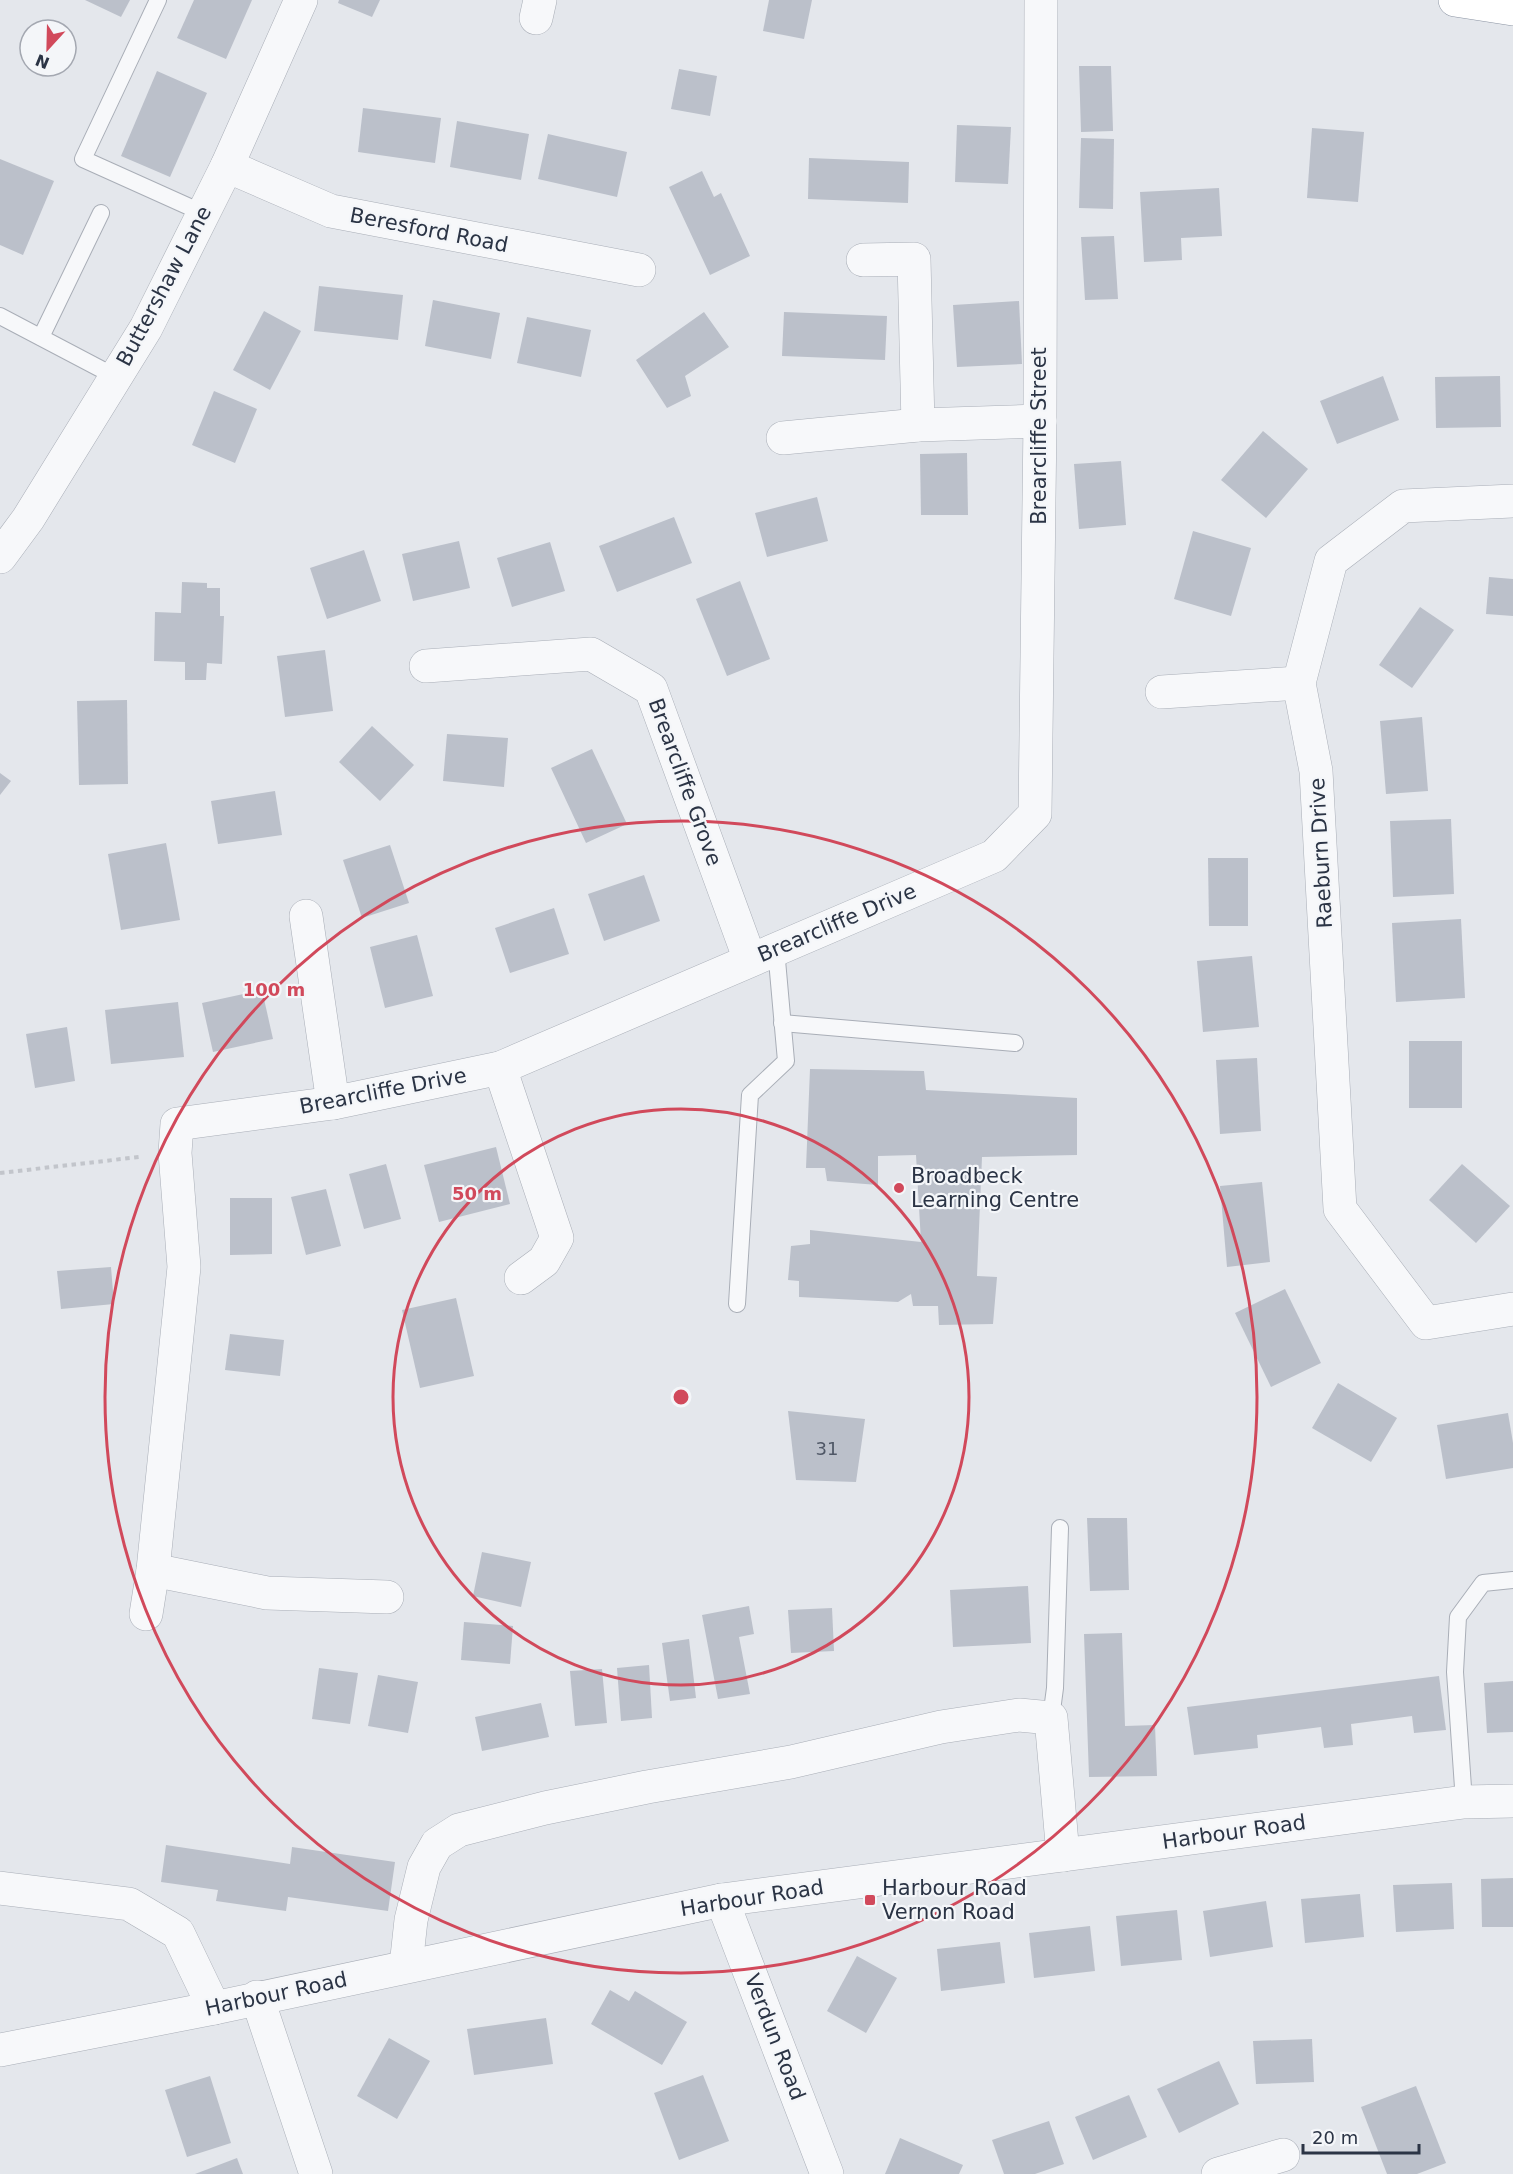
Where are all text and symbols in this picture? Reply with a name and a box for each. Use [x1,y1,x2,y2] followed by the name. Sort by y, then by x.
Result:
[18,18,78,78] north arrow
[33,50,52,73] text: N
[112,202,216,370] street label: Buttershaw Lane
[348,203,510,257] street label: Beresford Road
[1027,347,1051,525] street label: Brearcliffe Street
[644,695,726,869] street label: Brearcliffe Grove
[1305,777,1337,929] street label: Raeburn Drive
[754,879,920,967] street label: Brearcliffe Drive
[243,979,305,1000] text: 100 m
[297,1063,469,1119] street label: Brearcliffe Drive
[911,1164,1079,1212] place label: Broadbeck Learning Centre
[892,1181,906,1195] marker: Broadbeck Learning Centre
[452,1183,502,1204] text: 50 m
[671,1387,691,1407] centre of rings
[816,1438,838,1459] house number: 31
[1161,1810,1307,1854] street label: Harbour Road
[679,1875,825,1921] street label: Harbour Road
[882,1876,1027,1924] place label: Harbour Road Vernon Road
[863,1893,877,1907] marker: Harbour Road Vernon Road
[203,1967,349,2021] street label: Harbour Road
[740,1970,810,2104] street label: Verdun Road
[1303,2117,1418,2155] scale bar
[1312,2127,1358,2148] text: 20 m

